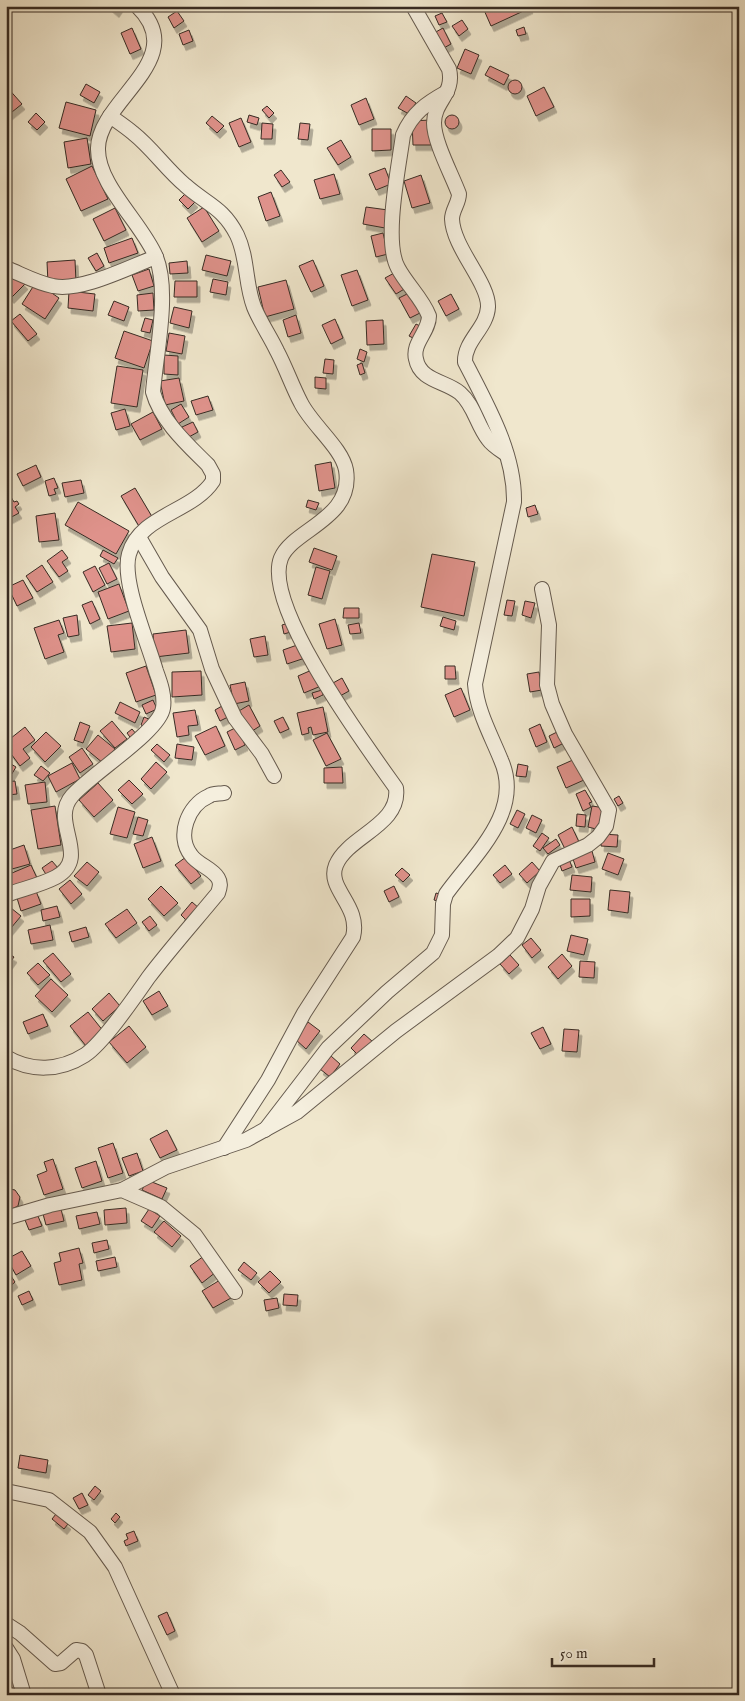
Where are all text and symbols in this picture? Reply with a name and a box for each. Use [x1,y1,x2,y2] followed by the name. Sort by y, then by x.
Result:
[552,1636,655,1668] scale bar
[560,1644,588,1663] text: 50 m

